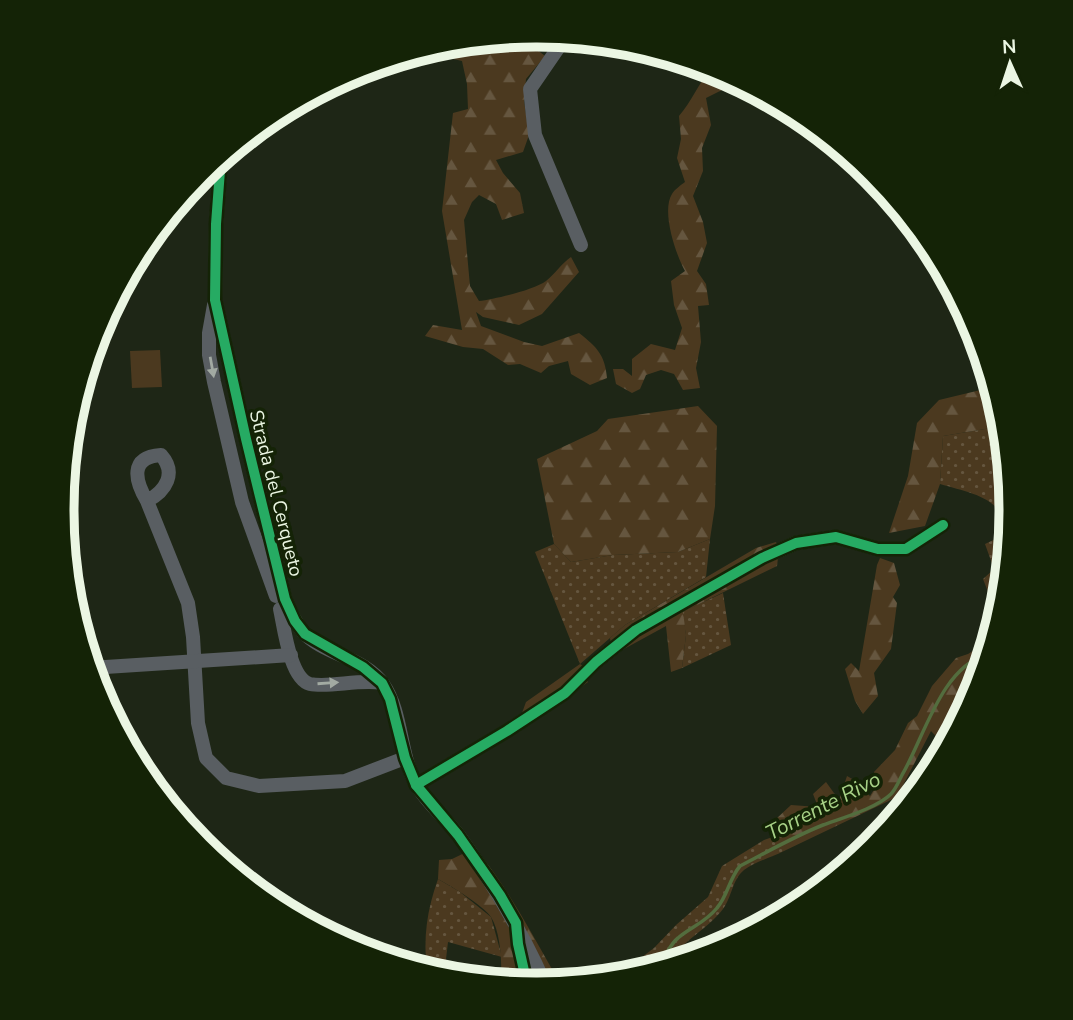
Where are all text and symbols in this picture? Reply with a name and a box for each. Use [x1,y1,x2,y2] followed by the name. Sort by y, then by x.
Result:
[975,28,1045,98] north arrow
[1001,34,1017,60] text: N
[206,357,217,379] one-way arrow
[243,407,309,579] street label: Strada del Cerqueto
[317,677,339,688] one-way arrow
[761,765,885,847] water label: Torrente Rivo

